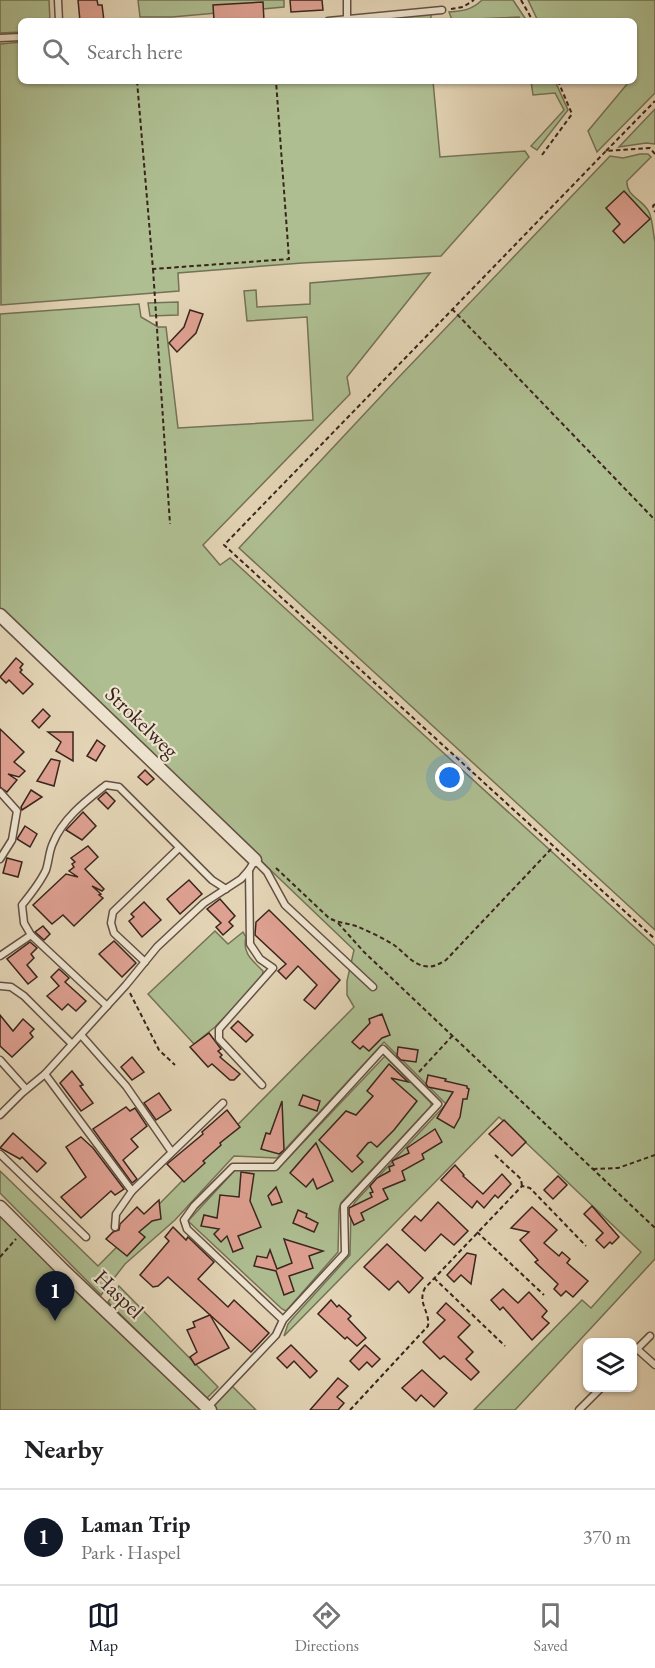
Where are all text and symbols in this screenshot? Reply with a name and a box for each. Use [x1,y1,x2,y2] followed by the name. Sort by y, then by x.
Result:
[18,18,637,84] search box
[39,35,72,68] icon: search
[87,37,182,66] text: Search here
[99,680,185,765] street label: Strokelweg
[435,763,464,792] your location
[88,1263,150,1325] street label: Haspel
[36,1272,74,1321] pin: 1
[583,1338,637,1392] map controls
[583,1338,637,1392] button: layers
[24,1432,104,1466] text: Nearby
[81,1510,190,1539] text: Laman Trip
[38,1524,49,1550] text: 1
[583,1524,631,1550] text: 370 m
[81,1539,181,1565] text: Park · Haspel
[87,1599,120,1656] tab: Map
[295,1599,359,1656] tab: Directions
[533,1599,568,1656] tab: Saved

